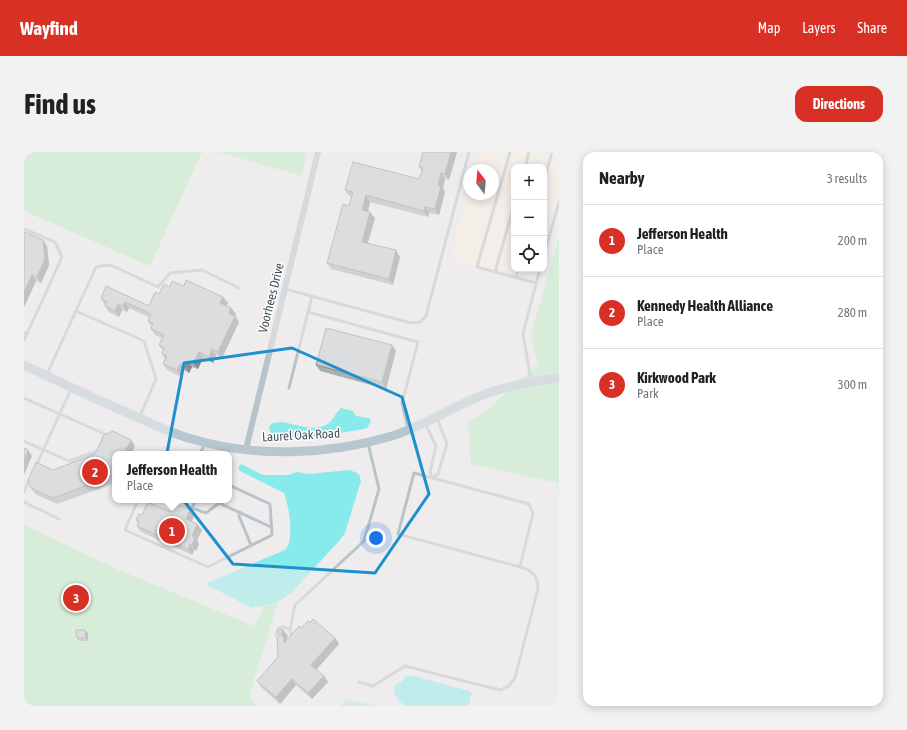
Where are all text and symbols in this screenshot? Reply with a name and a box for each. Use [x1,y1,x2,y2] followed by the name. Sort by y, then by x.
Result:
[20,17,78,39] text: Wayfind
[758,20,780,36] text: Map
[802,20,835,36] text: Layers
[857,20,887,36] text: Share
[795,86,883,122] button: Directions
[24,88,96,120] text: Find us
[463,164,499,200] north arrow
[511,164,547,272] map controls
[511,164,547,200] button: +
[599,168,645,188] text: Nearby
[827,171,867,186] text: 3 results
[511,200,547,236] button: −
[637,225,728,242] text: Jefferson Health
[609,233,615,248] text: 1
[838,233,867,248] text: 200 m
[511,236,547,272] button: locate
[637,242,664,257] text: Place
[255,261,287,335] street label: Voorhees Drive
[637,297,773,314] text: Kennedy Health Alliance
[609,305,615,320] text: 2
[838,305,867,320] text: 280 m
[637,314,664,329] text: Place
[637,369,716,386] text: Kirkwood Park
[609,377,615,392] text: 3
[838,377,867,392] text: 300 m
[637,386,659,401] text: Park
[262,425,340,445] street label: Laurel Oak Road
[112,451,232,503] popup
[82,457,108,487] pin: 2
[127,461,217,478] text: Jefferson Health
[127,478,153,493] text: Place
[159,516,185,546] pin: 1
[366,528,386,548] your location
[63,583,89,613] pin: 3

